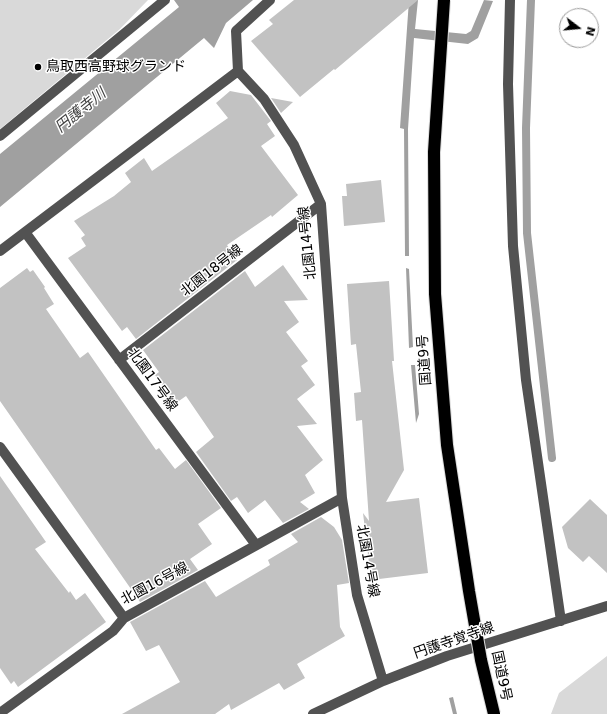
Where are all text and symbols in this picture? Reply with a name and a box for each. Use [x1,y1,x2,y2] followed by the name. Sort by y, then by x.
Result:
[559,8,599,48] north arrow
[583,25,598,37] text: N
[46,59,186,75] place label: 鳥取西高野球グランド
[33,62,43,72] marker: 鳥取西高野球グランド
[52,85,110,137] water label: 円護寺川
[296,205,320,281] street label: 北園14号線
[178,242,246,300] street label: 北園18号線
[415,334,435,386] street label: 国道9号
[124,345,180,415] street label: 北園17号線
[352,523,382,599] street label: 北園14号線
[118,559,192,609] street label: 北園16号線
[412,619,496,663] street label: 円護寺覚寺線
[487,649,515,703] street label: 国道9号

